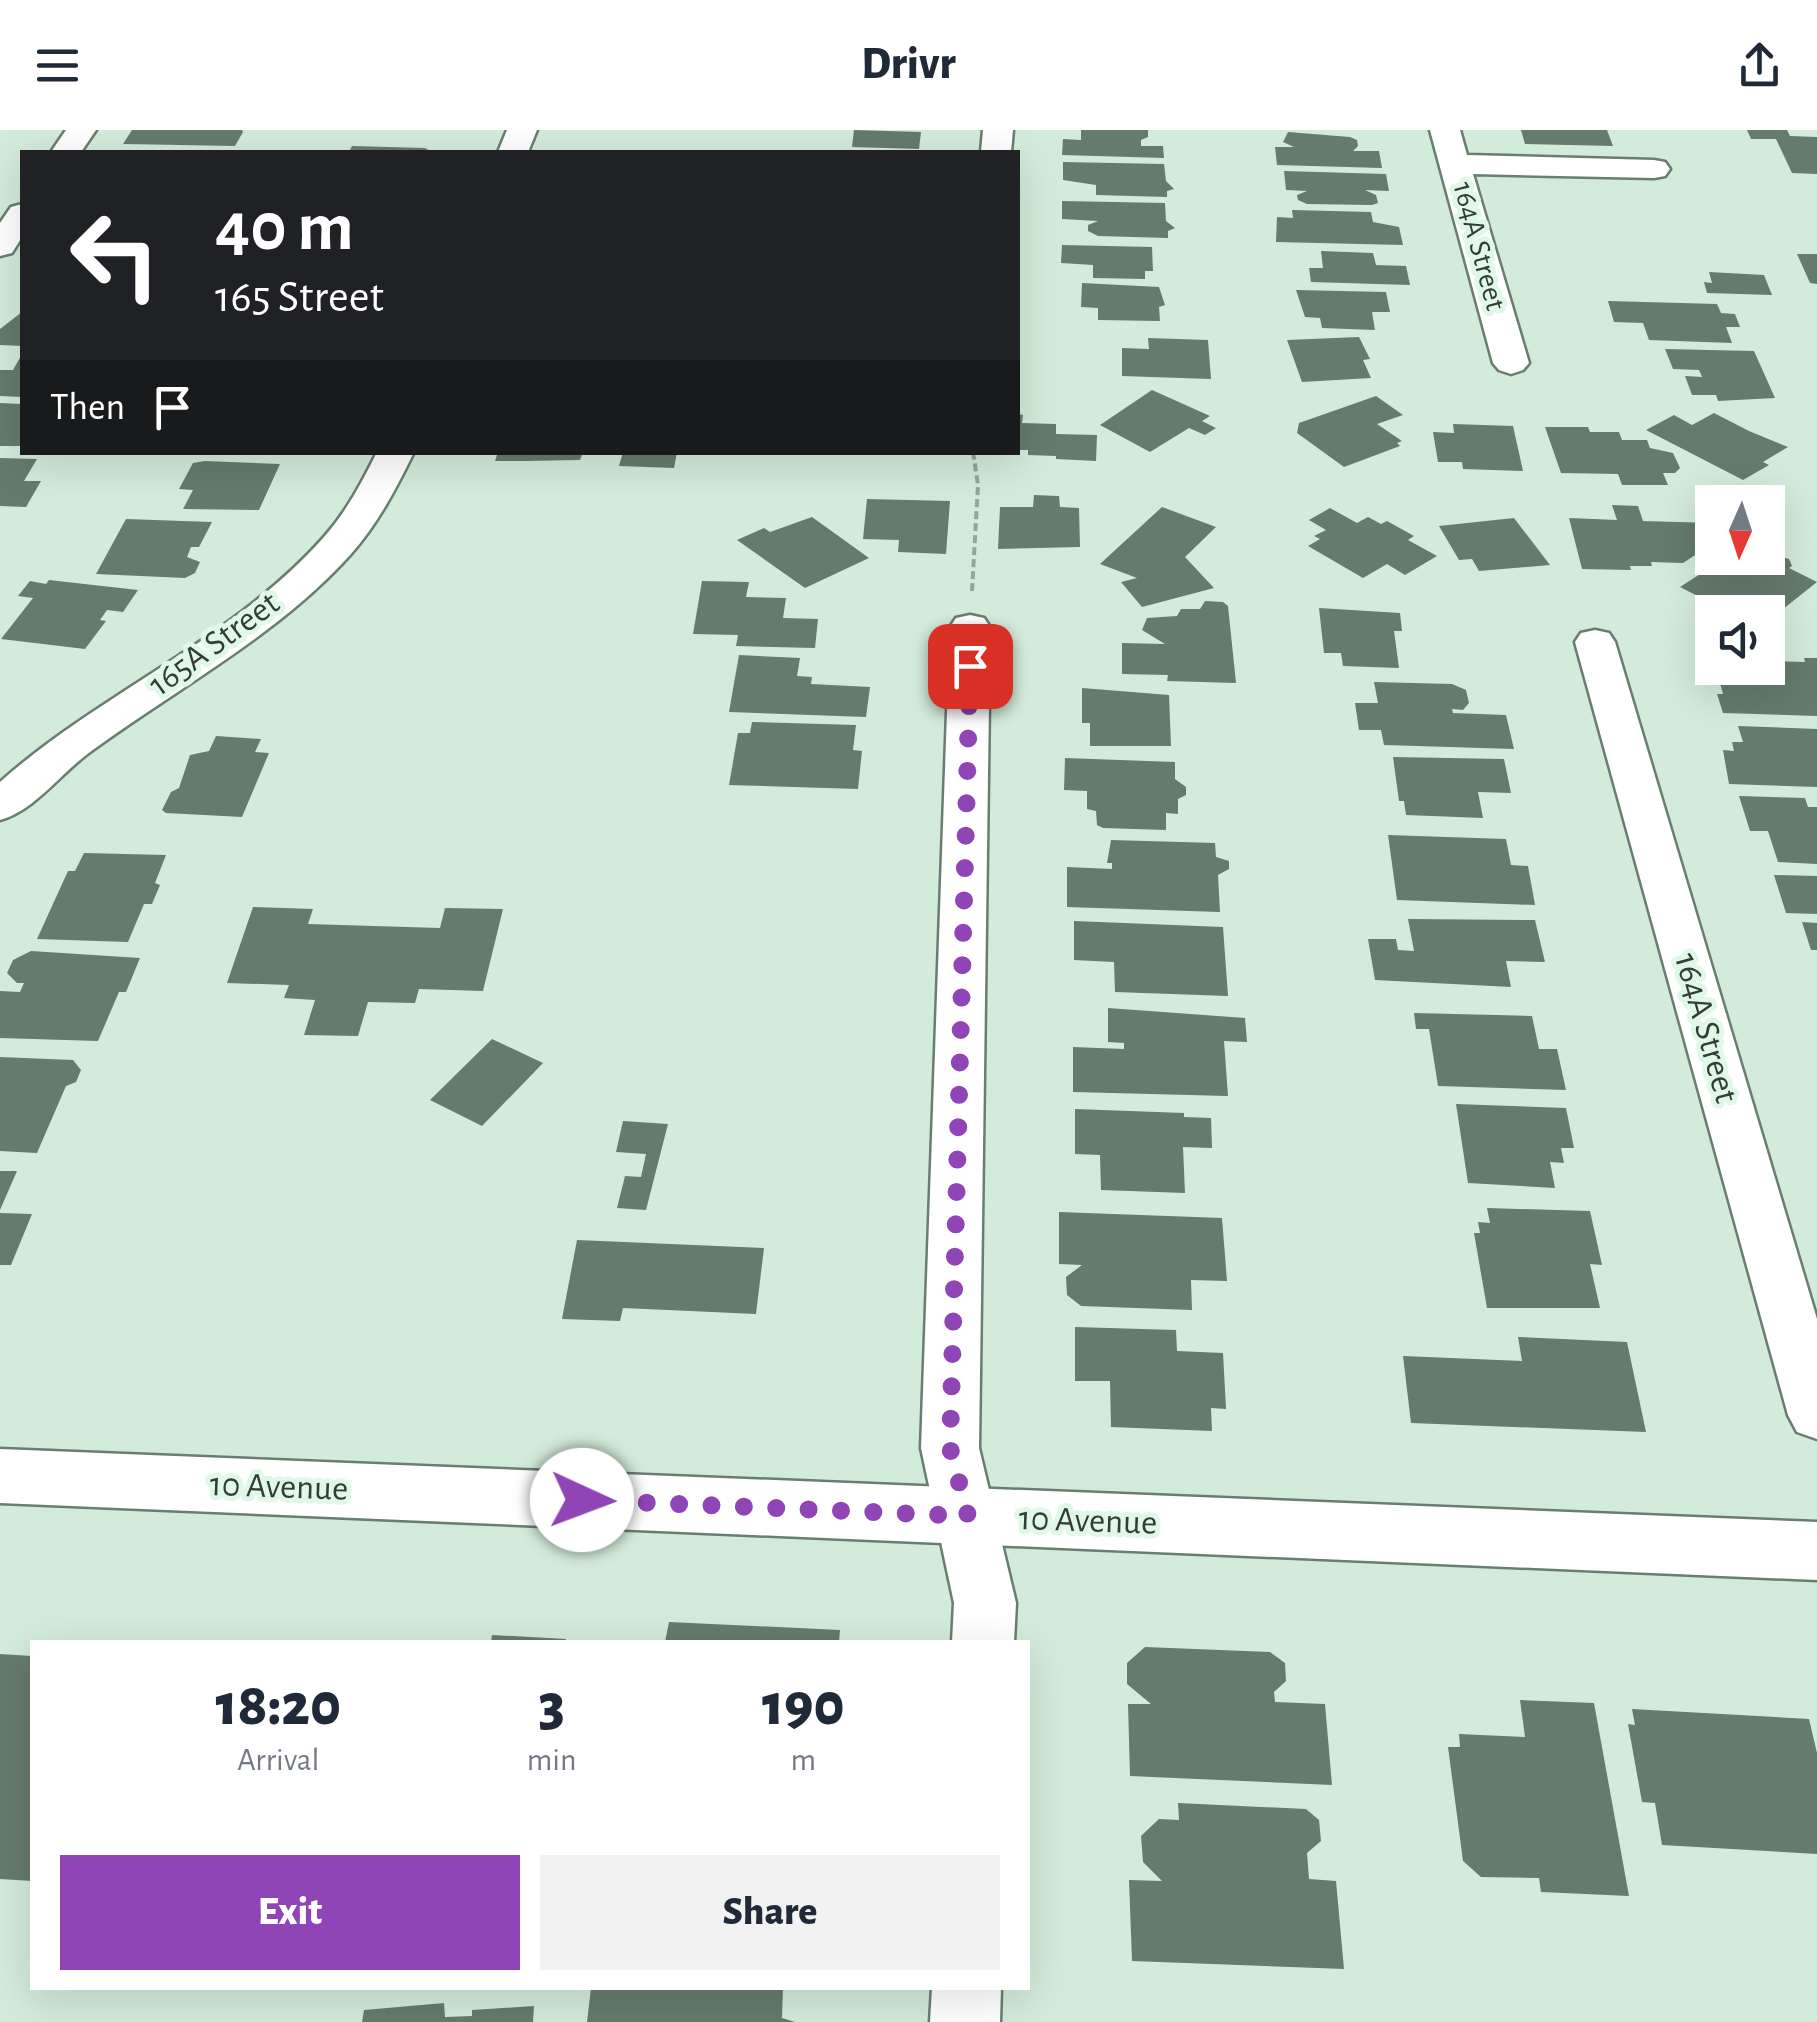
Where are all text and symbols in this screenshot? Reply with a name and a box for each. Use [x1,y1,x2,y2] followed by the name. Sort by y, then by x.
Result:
[30,38,85,93] icon: menu
[1732,38,1787,93] icon: share
[861,42,956,87] text: Drivr
[1447,178,1511,314] street label: 164A Street
[50,190,180,320] icon: left
[215,193,354,263] text: 40 m
[215,275,384,320] text: 165 Street
[145,380,200,435] icon: arrive
[50,389,125,427] text: Then
[1695,485,1785,575] north arrow
[1695,485,1785,685] map controls
[142,585,286,703] street label: 165A Street
[1695,595,1785,685] button: sound
[928,624,1013,709] pin
[943,639,998,694] icon: arrive
[1668,949,1744,1107] street label: 164A Street
[530,1448,634,1552] position arrow
[209,1467,349,1507] street label: 10 Avenue
[1018,1501,1158,1541] street label: 10 Avenue
[215,1676,341,1736] text: 18:20
[538,1676,565,1736] text: 3
[762,1676,845,1736] text: 190
[237,1744,319,1776] text: Arrival
[527,1744,577,1776] text: min
[790,1744,816,1776] text: m
[60,1855,520,1970] button: Exit
[540,1855,1000,1970] button: Share

